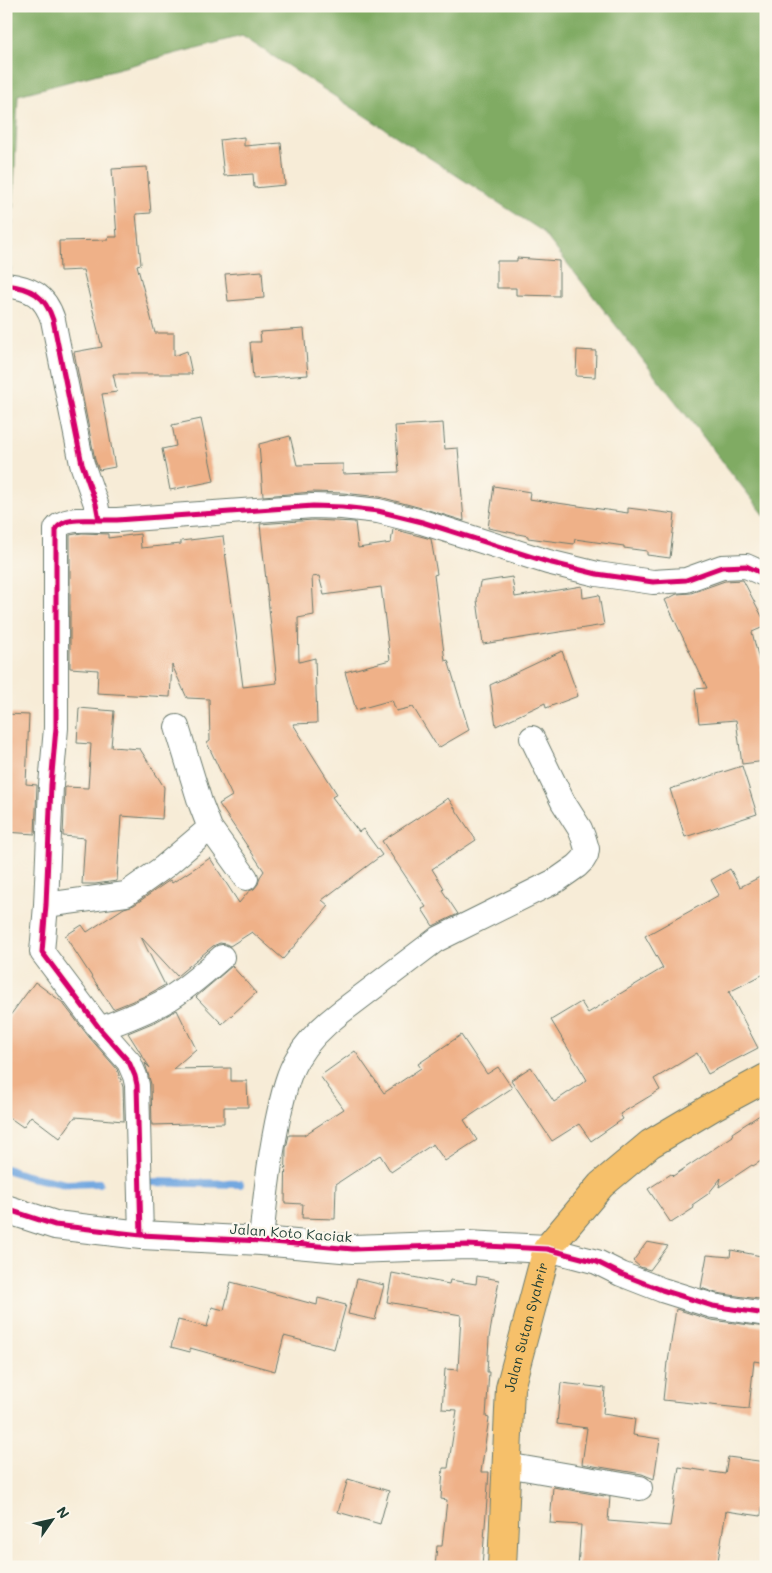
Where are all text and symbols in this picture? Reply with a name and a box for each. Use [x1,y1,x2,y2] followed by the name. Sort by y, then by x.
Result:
[229,1219,353,1246] street label: Jalan Koto Kaciak
[500,1260,552,1392] street label: Jalan Sutan Syahrir
[28,1496,78,1546] north arrow
[52,1503,74,1522] text: N

